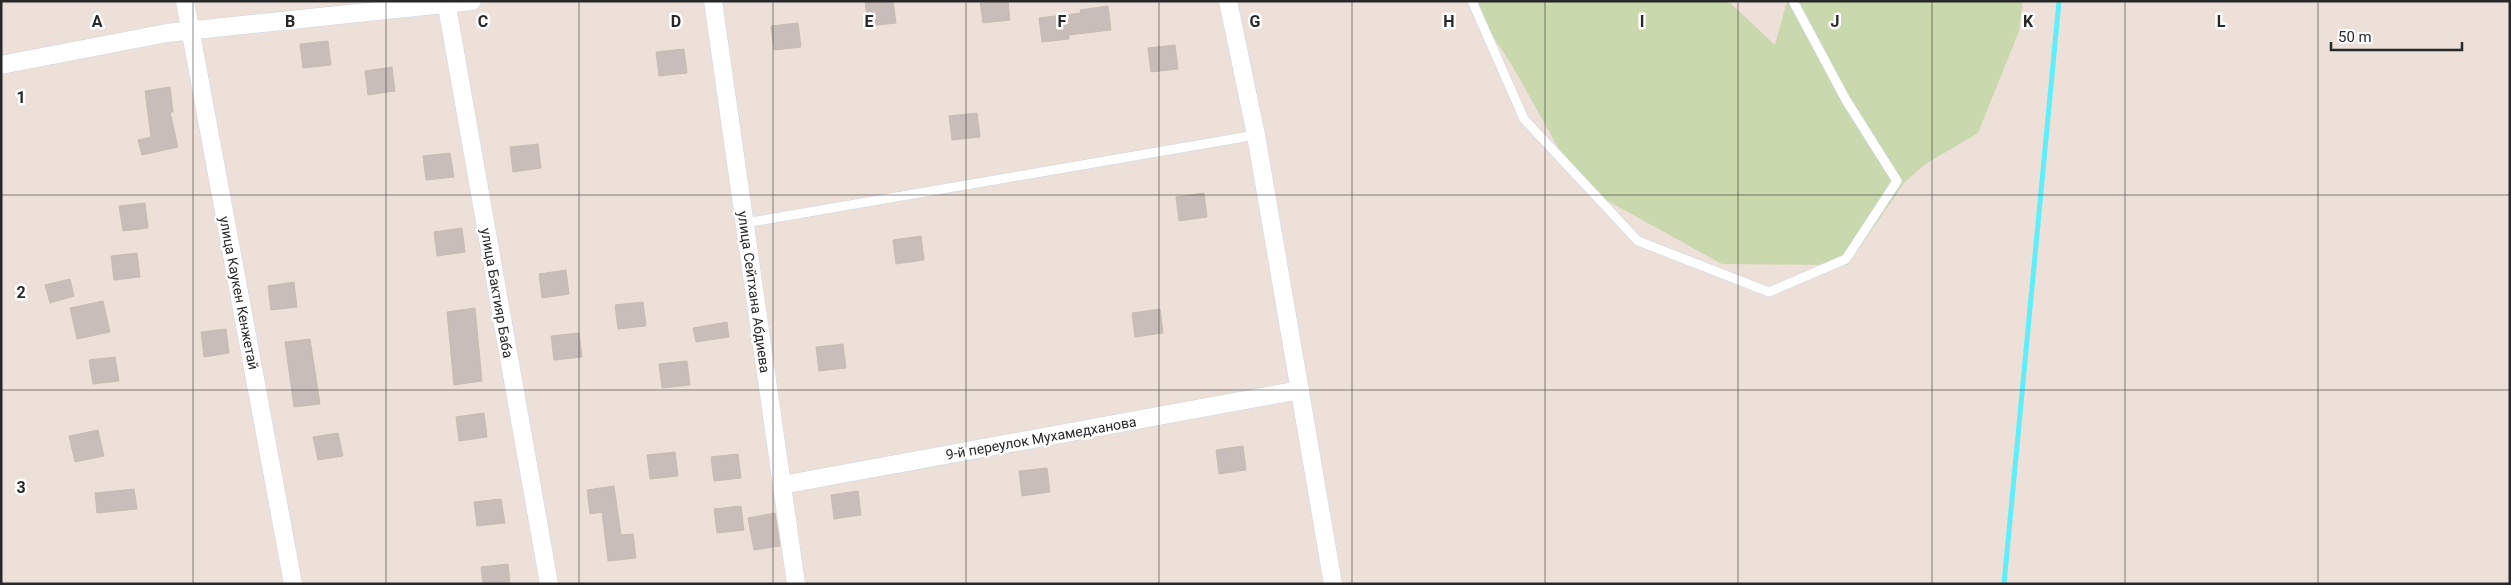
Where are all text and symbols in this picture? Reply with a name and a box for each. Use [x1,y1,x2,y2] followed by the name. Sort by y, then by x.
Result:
[92,12,103,31] text: A
[285,12,295,31] text: B
[478,12,488,31] text: C
[671,12,681,31] text: D
[865,12,874,31] text: E
[1058,12,1067,31] text: F
[1250,12,1261,31] text: G
[1443,12,1455,31] text: H
[1640,12,1644,31] text: I
[1831,12,1839,31] text: J
[2023,12,2034,31] text: K
[2217,12,2226,31] text: L
[2331,20,2462,52] scale bar
[2338,28,2372,46] text: 50 m
[16,88,26,107] text: 1
[735,210,773,374] street label: улица Сейтхана Абдиева
[216,215,262,371] street label: улица Каукен Кенжетай
[478,227,516,359] street label: улица Бактияр Баба
[16,283,26,302] text: 2
[944,413,1138,463] street label: 9-й переулок Мухамедханова
[16,478,26,497] text: 3

